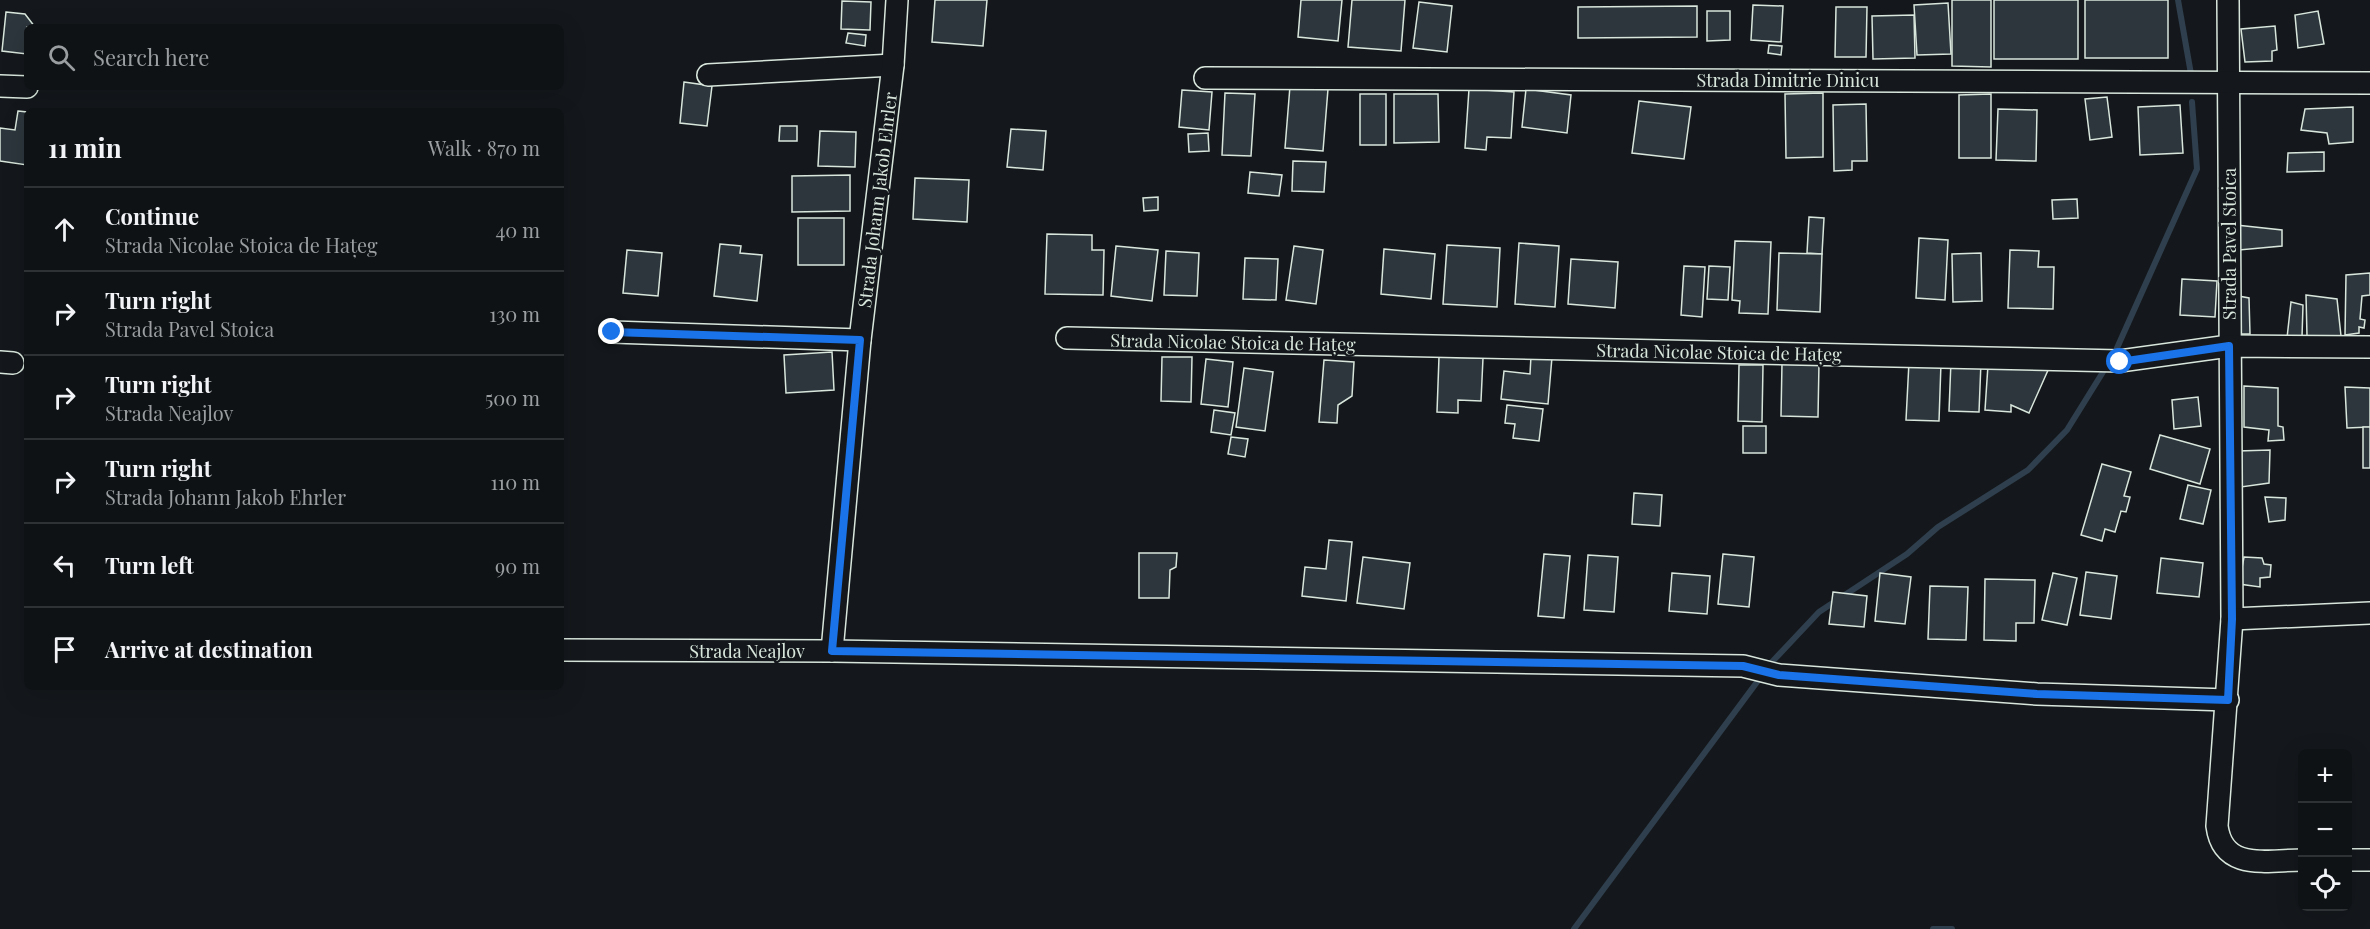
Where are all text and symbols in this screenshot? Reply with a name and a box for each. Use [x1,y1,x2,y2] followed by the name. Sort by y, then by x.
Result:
[24,24,564,90] search box
[45,41,78,74] icon: search
[93,42,209,72] text: Search here
[1696,68,1880,92] street label: Strada Dimitrie Dinicu
[852,91,902,309] street label: Strada Johann Jakob Ehrler
[48,130,122,165] text: 11 min
[428,134,540,161] text: Walk · 870 m
[2217,168,2241,320] street label: Strada Pavel Stoica
[105,201,199,231] text: Continue
[48,213,81,246] icon: ahead
[495,216,540,243] text: 40 m
[105,231,378,258] text: Strada Nicolae Stoica de Hațeg
[105,285,211,315] text: Turn right
[48,297,81,330] icon: right
[489,300,540,327] text: 130 m
[105,315,274,342] text: Strada Pavel Stoica
[598,318,624,344] route end
[1110,328,1356,356] street label: Strada Nicolae Stoica de Hațeg
[1596,338,1842,366] street label: Strada Nicolae Stoica de Hațeg
[2106,348,2132,374] route start
[105,369,211,399] text: Turn right
[48,381,81,414] icon: right
[485,384,540,411] text: 500 m
[105,399,233,426] text: Strada Neajlov
[105,453,211,483] text: Turn right
[48,465,81,498] icon: right
[490,468,540,495] text: 110 m
[105,483,346,510] text: Strada Johann Jakob Ehrler
[48,549,81,582] icon: left
[105,550,194,580] text: Turn left
[495,552,540,579] text: 90 m
[48,633,81,666] icon: arrive
[105,634,313,664] text: Arrive at destination
[689,639,805,663] street label: Strada Neajlov
[2298,749,2352,911] map controls
[2298,749,2352,803] button: +
[2298,803,2352,857] button: −
[2298,857,2352,911] button: locate

